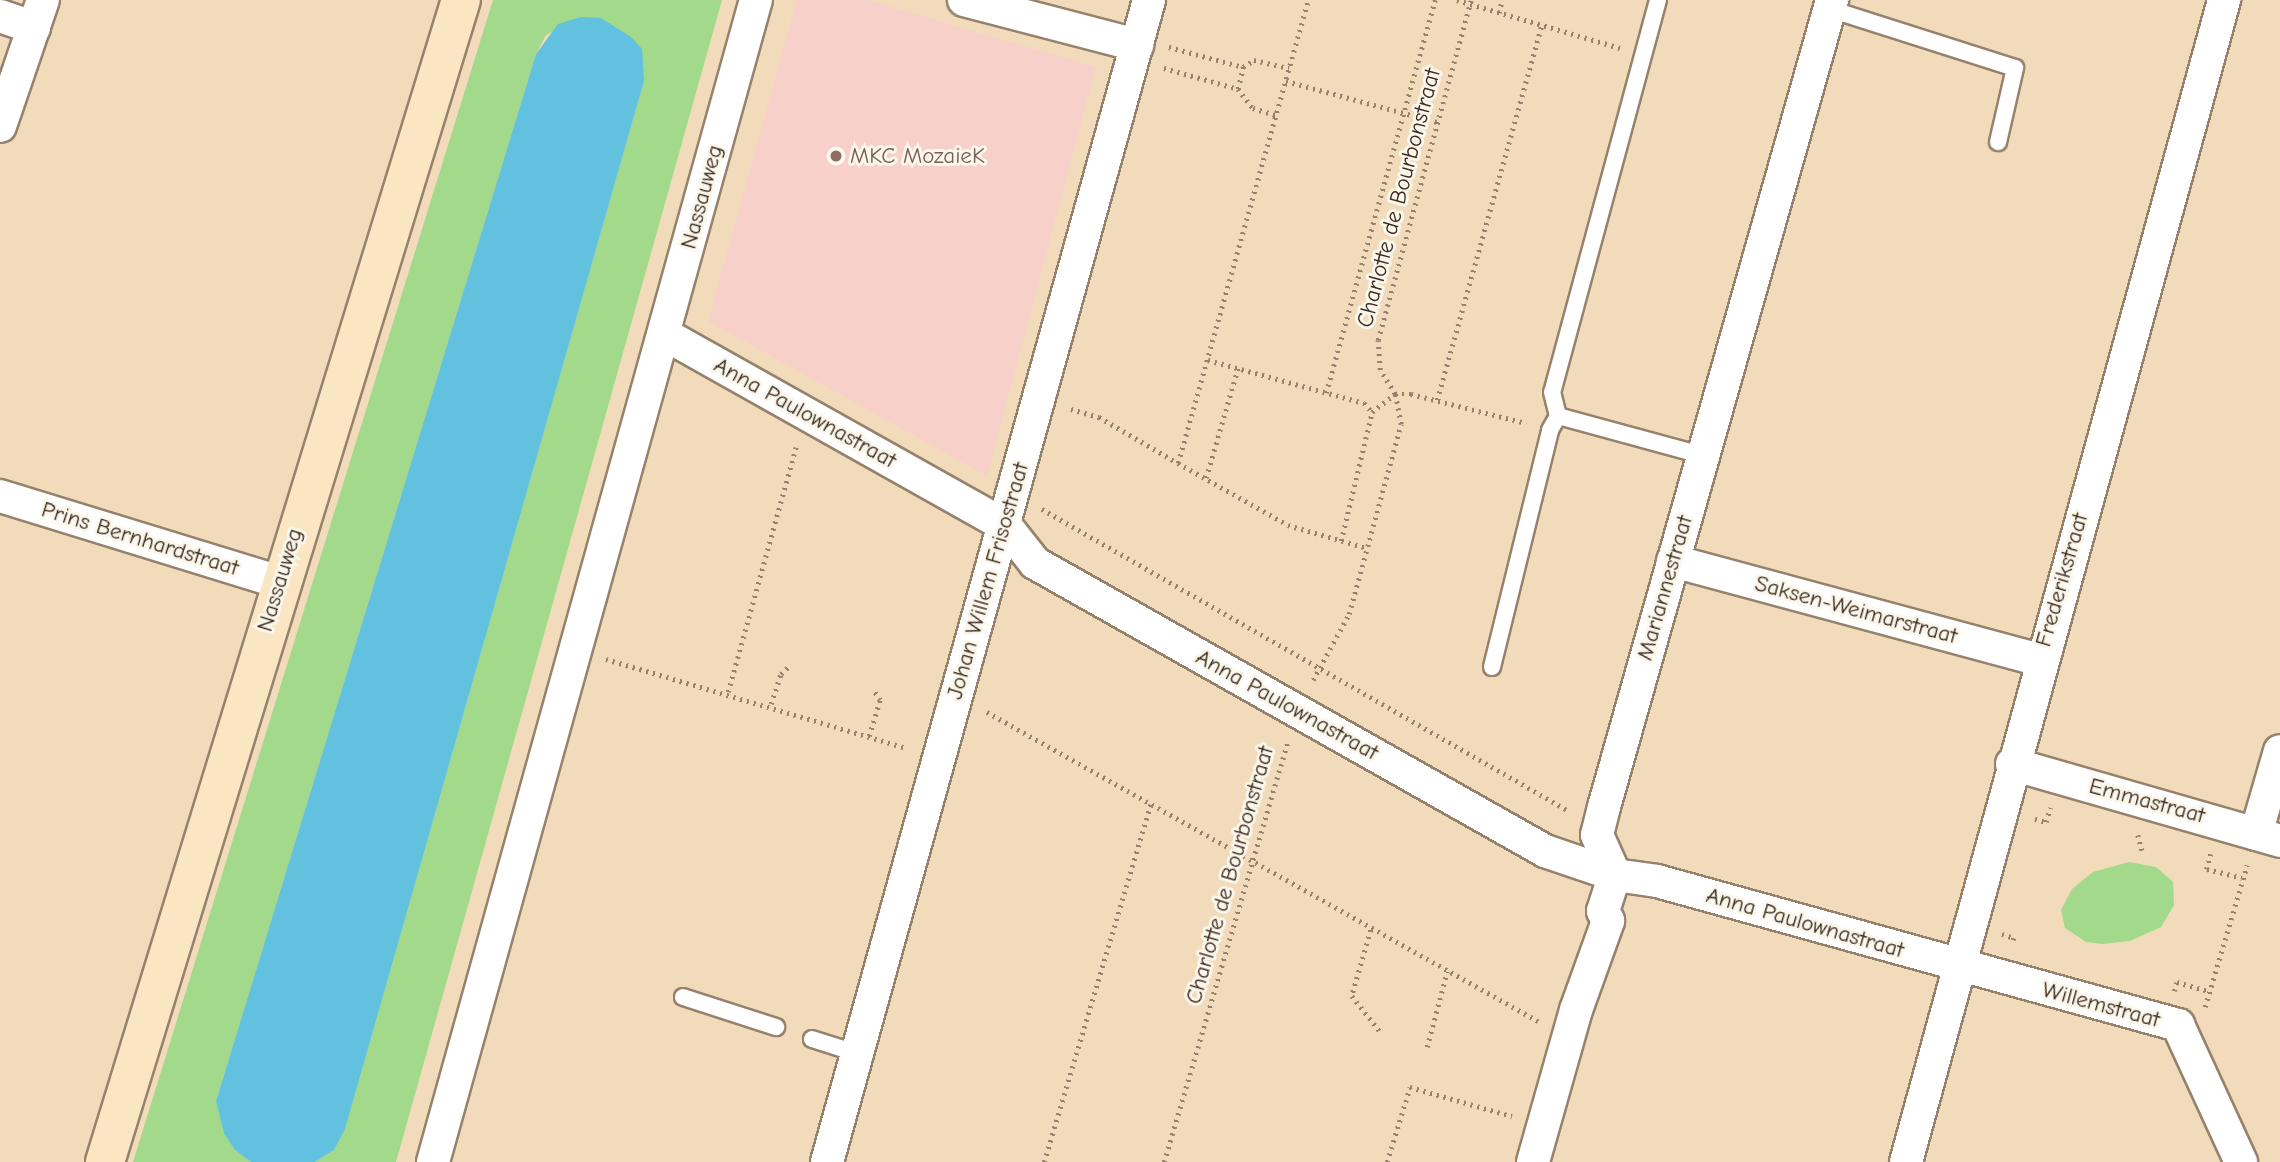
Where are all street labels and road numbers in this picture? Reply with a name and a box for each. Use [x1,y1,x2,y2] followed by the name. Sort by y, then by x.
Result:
[1351,65,1447,331] street label: Charlotte de Bourbonstraat
[675,142,729,252] street label: Nassauweg
[709,351,901,475] street label: Anna Paulownastraat
[941,459,1035,703] street label: Johan Willem Frisostraat
[38,496,242,582] street label: Prins Bernhardstraat
[2030,510,2094,650] street label: Frederikstraat
[1631,512,1699,664] street label: Mariannestraat
[251,525,309,635] street label: Nassauweg
[1752,570,1960,650] street label: Saksen-Weimarstraat
[1191,643,1383,767] street label: Anna Paulownastraat
[1180,743,1280,1007] street label: Charlotte de Bourbonstraat
[2086,772,2208,830] street label: Emmastraat
[1703,882,1907,964] street label: Anna Paulownastraat
[2039,976,2163,1034] street label: Willemstraat

